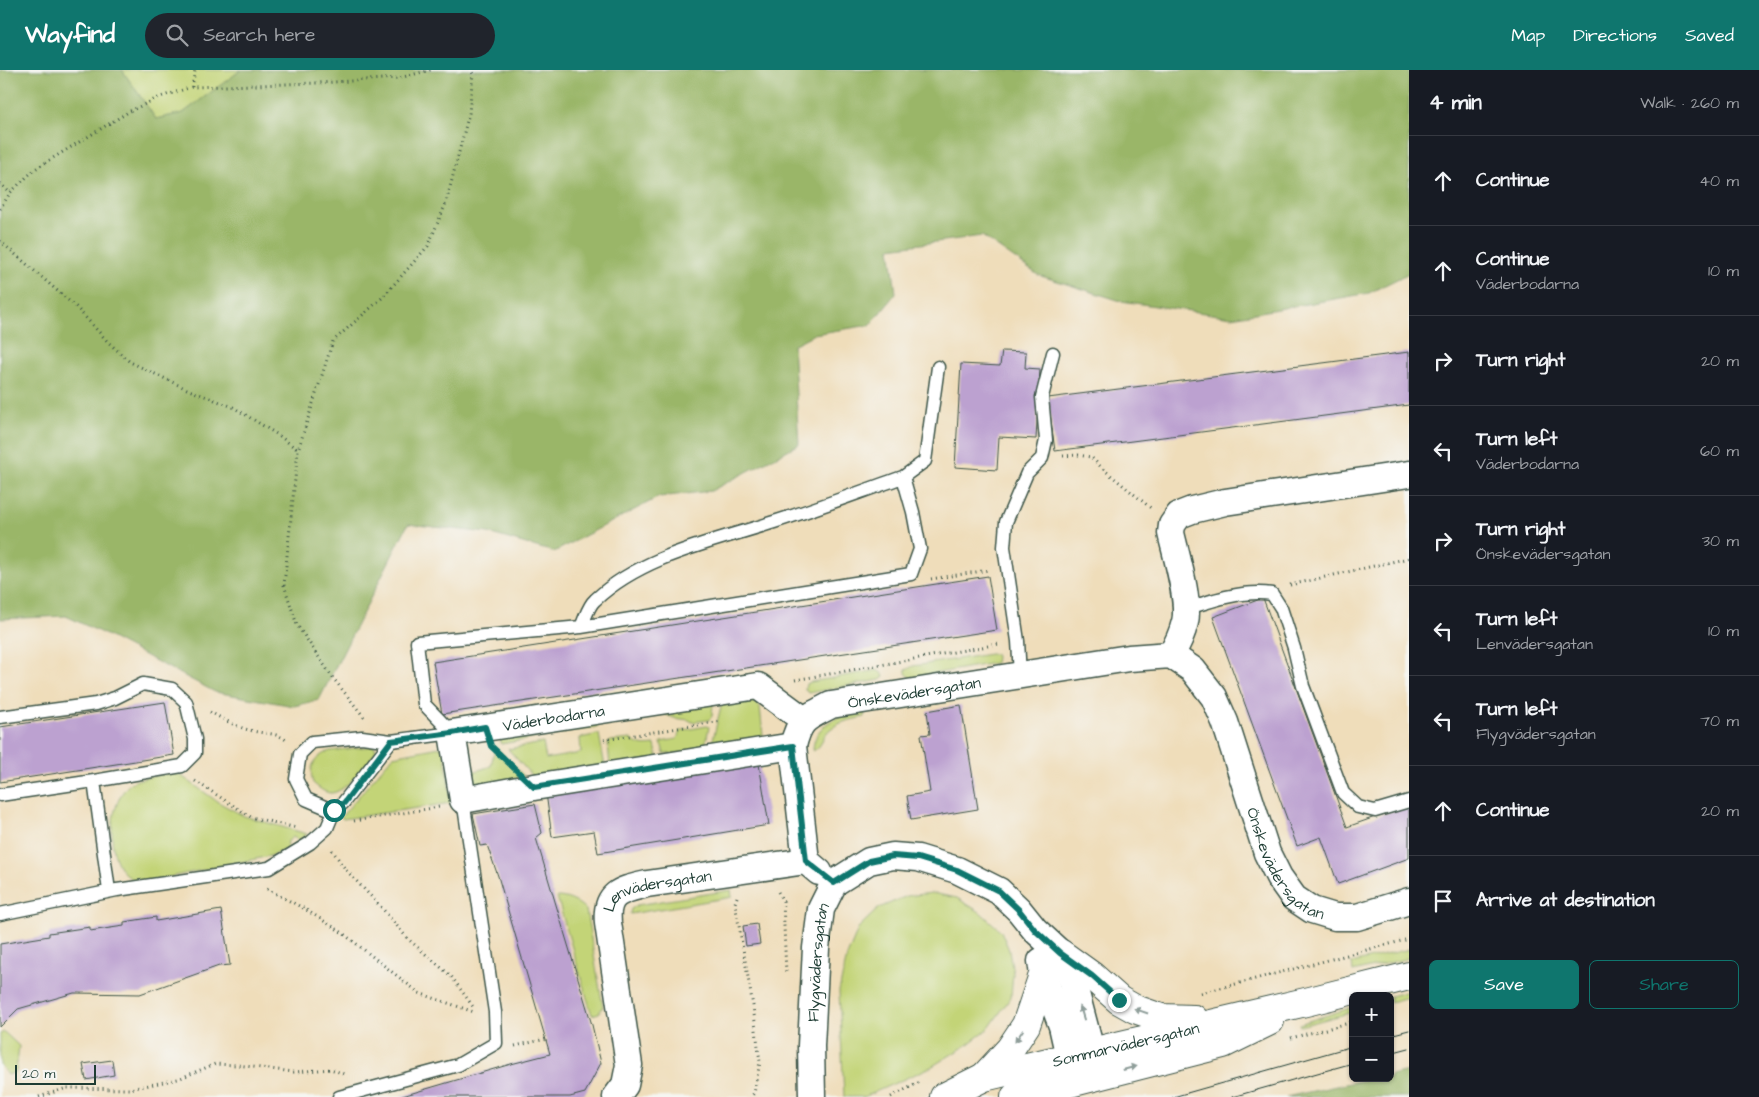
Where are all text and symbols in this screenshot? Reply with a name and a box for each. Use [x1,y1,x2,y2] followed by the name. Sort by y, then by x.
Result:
[145,13,495,58] search box
[25,18,115,52] text: Wayfind
[163,21,191,49] icon: search
[203,22,315,49] text: Search here
[1511,23,1545,48] text: Map
[1573,23,1657,48] text: Directions
[1685,23,1734,48] text: Saved
[1429,88,1482,117] text: 4 min
[1640,92,1739,114] text: Walk · 260 m
[1429,167,1457,195] icon: ahead
[1476,167,1550,194] text: Continue
[1699,170,1739,192] text: 40 m
[1476,246,1550,273] text: Continue
[1429,257,1457,285] icon: ahead
[1708,260,1739,282] text: 10 m
[1476,273,1579,295] text: Väderbodarna
[1429,347,1457,375] icon: right
[1476,347,1565,374] text: Turn right
[1701,350,1739,372] text: 20 m
[1476,426,1557,453] text: Turn left
[1429,437,1457,465] icon: left
[1700,440,1739,462] text: 60 m
[1476,453,1579,475] text: Väderbodarna
[1476,516,1565,543] text: Turn right
[1429,527,1457,555] icon: right
[1702,530,1739,552] text: 30 m
[1476,543,1610,565] text: Önskevädersgatan
[1476,606,1557,633] text: Turn left
[1429,617,1457,645] icon: left
[1708,620,1739,642] text: 10 m
[1476,633,1593,655] text: Lenvädersgatan
[846,672,982,714] street label: Önskevädersgatan
[1476,696,1557,723] text: Turn left
[501,700,606,737] street label: Väderbodarna
[1429,707,1457,735] icon: left
[1700,710,1739,732] text: 70 m
[1476,723,1596,745] text: Flygvädersgatan
[1429,797,1457,825] icon: ahead
[1476,797,1550,824] text: Continue
[323,799,346,822] route start
[1701,800,1739,822] text: 20 m
[1241,805,1327,925] street label: Önskevädersgatan
[598,865,713,914] street label: Lenvädersgatan
[1429,887,1457,915] icon: arrive
[1476,887,1655,914] text: Arrive at destination
[802,899,835,1023] street label: Flygvädersgatan
[1429,960,1579,1009] button: Save
[1589,960,1739,1009] button: Share
[1108,989,1131,1012] route end
[1349,992,1394,1082] map controls
[1349,992,1394,1037] button: +
[1077,1005,1085,1020] one-way arrow
[1133,1007,1148,1015] one-way arrow
[1050,1017,1201,1073] street label: Sommarvädersgatan
[1014,1029,1024,1043] one-way arrow
[1349,1037,1394,1082] button: −
[15,1062,96,1085] scale bar
[22,1064,55,1084] text: 20 m
[1122,1064,1137,1072] one-way arrow

